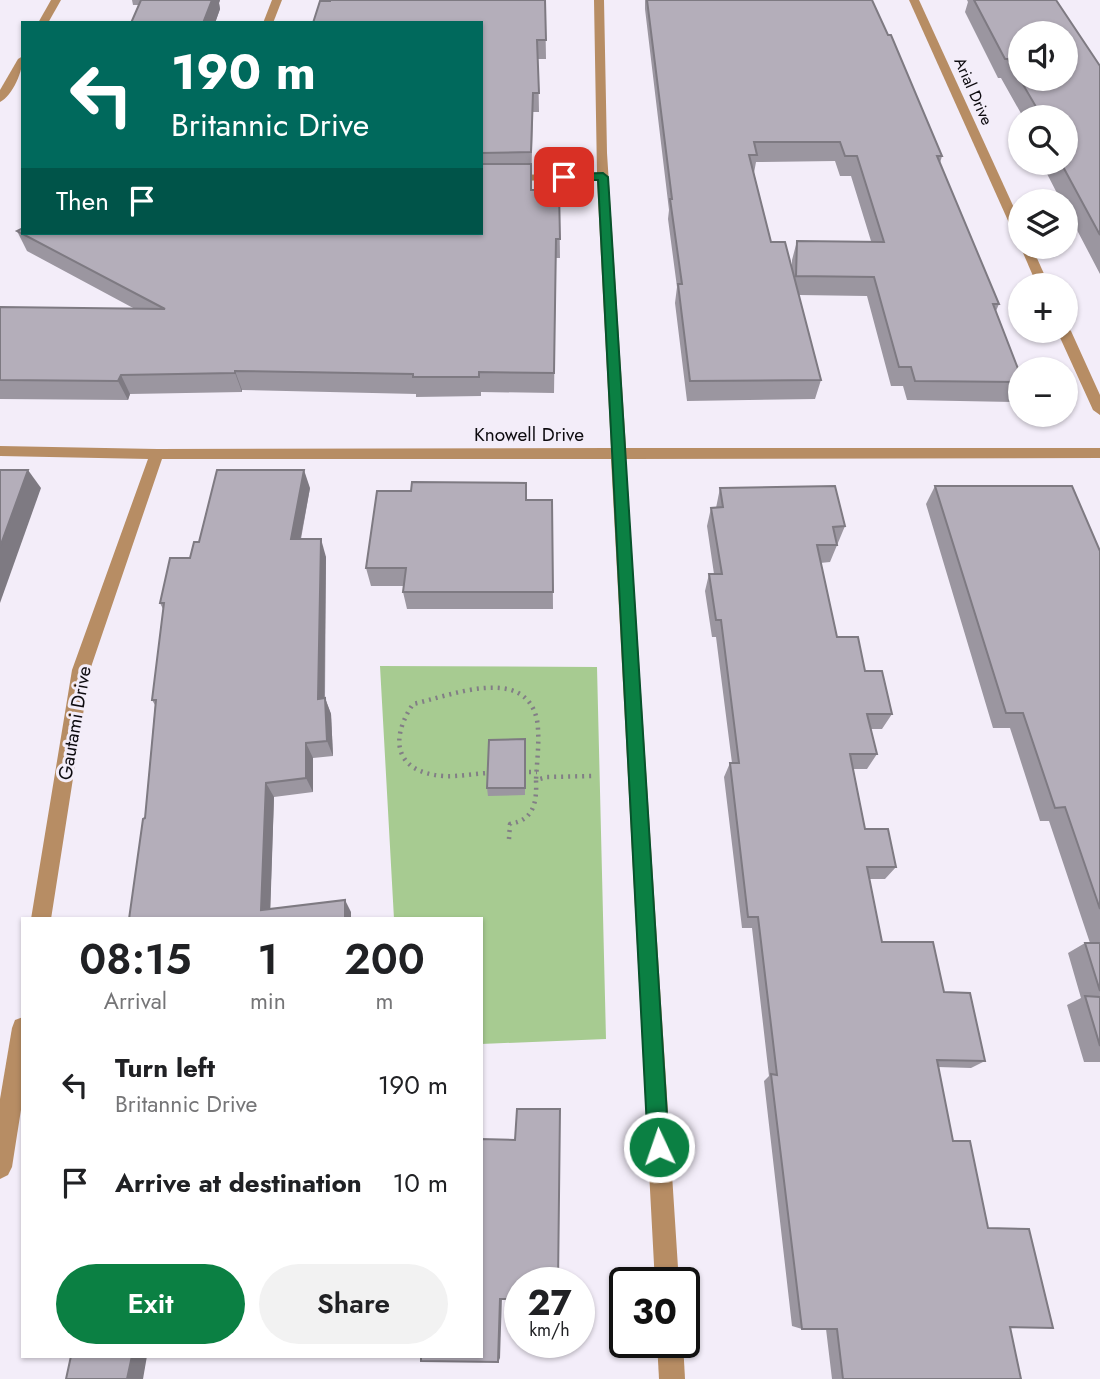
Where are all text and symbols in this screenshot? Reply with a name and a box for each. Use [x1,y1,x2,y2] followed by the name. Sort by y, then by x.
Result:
[1008,21,1078,427] map controls
[1008,21,1078,91] button: sound
[171,37,316,107] text: 190 m
[56,49,147,140] icon: left
[948,54,999,129] street label: Arial Drive
[171,102,369,148] text: Britannic Drive
[1008,105,1078,175] button: search
[534,147,594,207] pin
[545,158,583,196] icon: arrive
[56,182,109,220] text: Then
[123,182,161,220] icon: arrive
[1008,189,1078,259] button: layers
[1008,273,1078,343] button: +
[1008,357,1078,427] button: −
[474,421,584,448] street label: Knowell Drive
[51,664,98,782] street label: Gautami Drive
[79,929,192,990] text: 08:15
[258,929,278,990] text: 1
[344,929,425,990] text: 200
[104,984,167,1018] text: Arrival
[250,984,286,1018] text: min
[375,984,393,1018] text: m
[115,1049,215,1087] text: Turn left
[56,1066,94,1104] icon: left
[378,1066,448,1104] text: 190 m
[115,1087,257,1121] text: Britannic Drive
[622,1110,696,1184] position arrow
[56,1164,94,1202] icon: arrive
[115,1164,362,1202] text: Arrive at destination
[393,1164,448,1202] text: 10 m
[56,1264,245,1344] button: Exit
[259,1264,448,1344] button: Share
[609,1267,700,1358] speed limit sign: 30
[527,1278,572,1328] text: 27
[529,1317,570,1343] text: km/h

